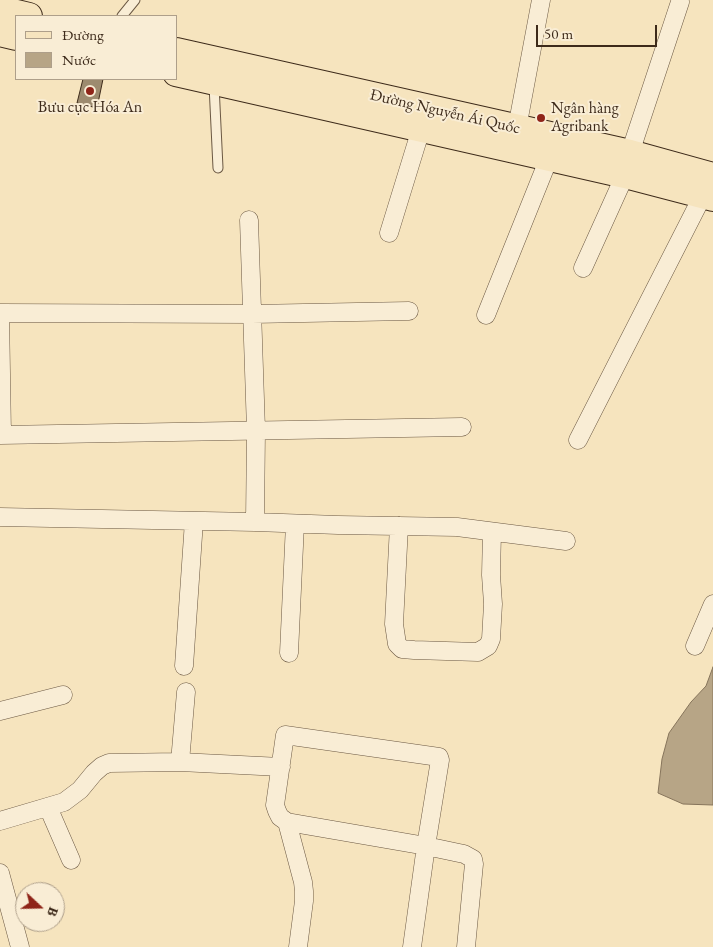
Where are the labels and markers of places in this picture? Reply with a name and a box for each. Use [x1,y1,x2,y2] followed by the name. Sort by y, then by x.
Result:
[84,85,96,97] marker: Bưu cục Hóa An
[38,98,142,118] place label: Bưu cục Hóa An
[551,99,619,137] place label: Ngân hàng Agribank
[535,112,547,124] marker: Ngân hàng Agribank

